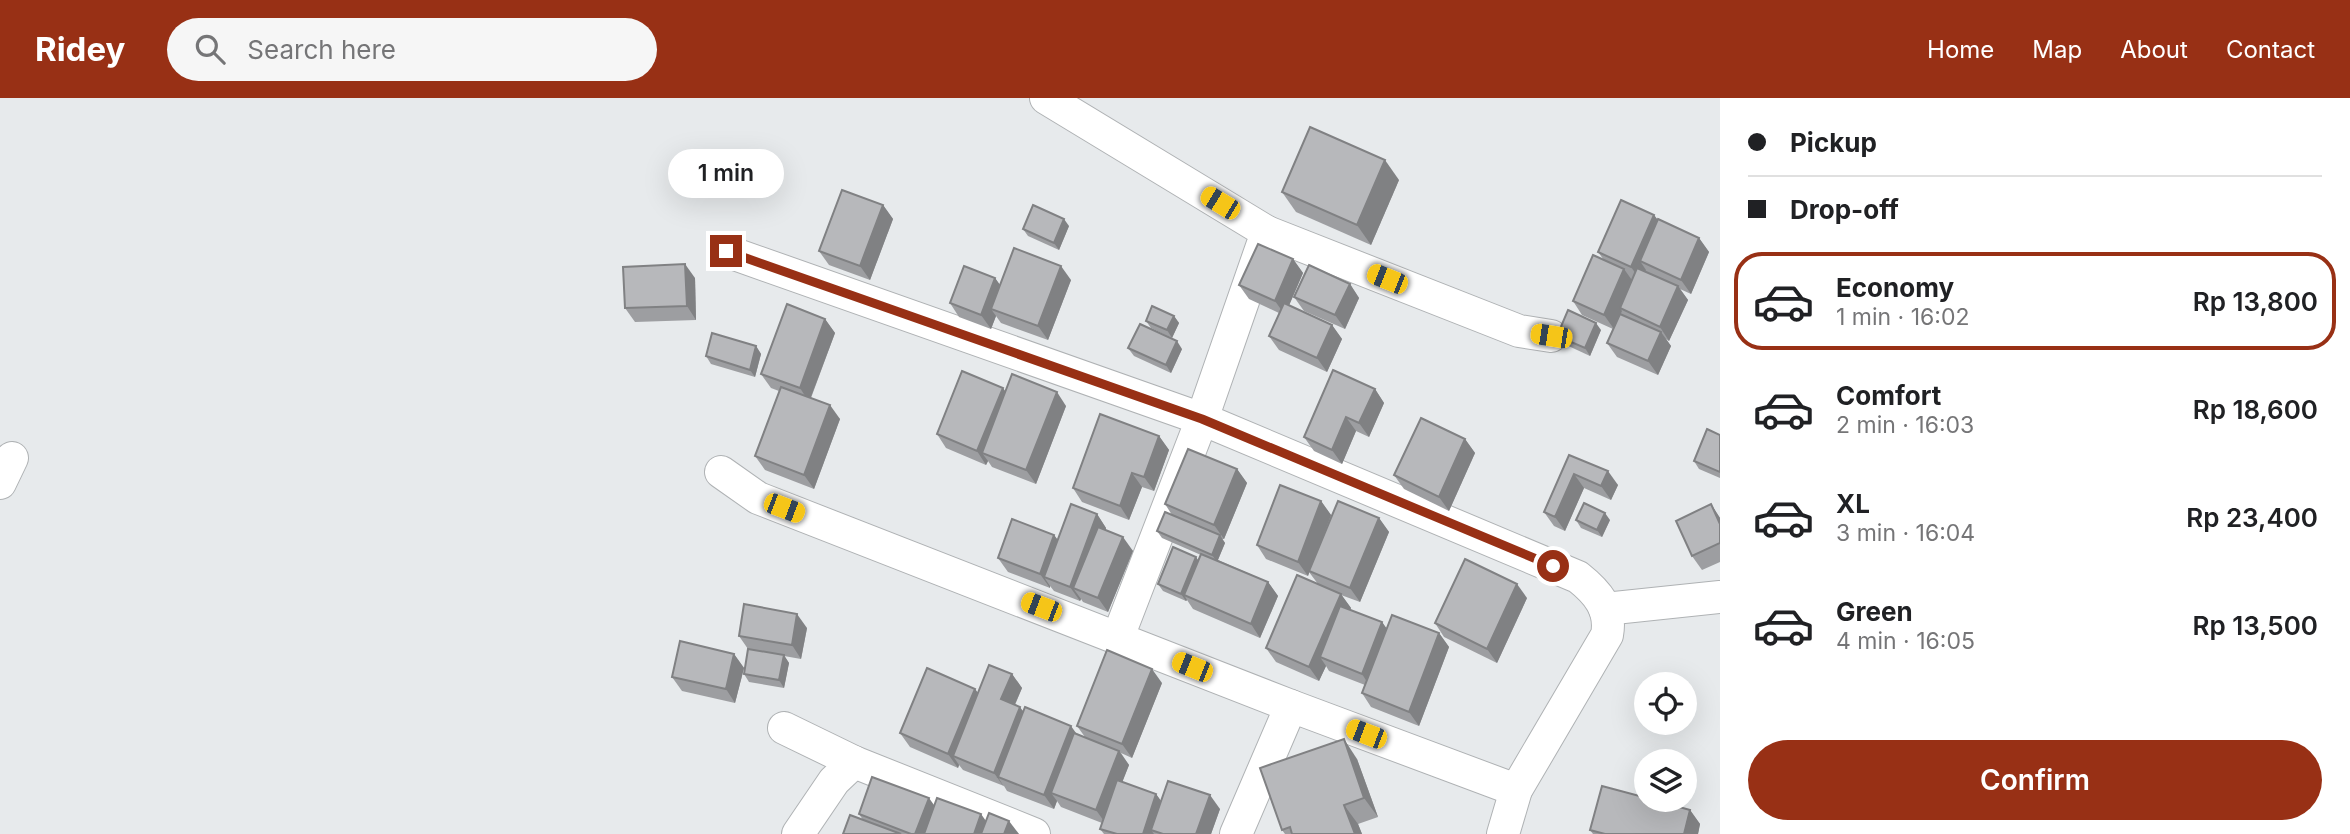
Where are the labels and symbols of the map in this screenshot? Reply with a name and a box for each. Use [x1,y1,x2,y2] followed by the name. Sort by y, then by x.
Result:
[668,150,784,198] callout: 1 min
[1197,183,1244,223] car
[710,235,742,267] route end
[1364,261,1411,297] car
[1529,322,1574,350] car
[761,491,808,525] car
[1537,550,1569,582] route start
[1018,590,1065,624] car
[1169,649,1216,685] car
[1343,717,1390,751] car

